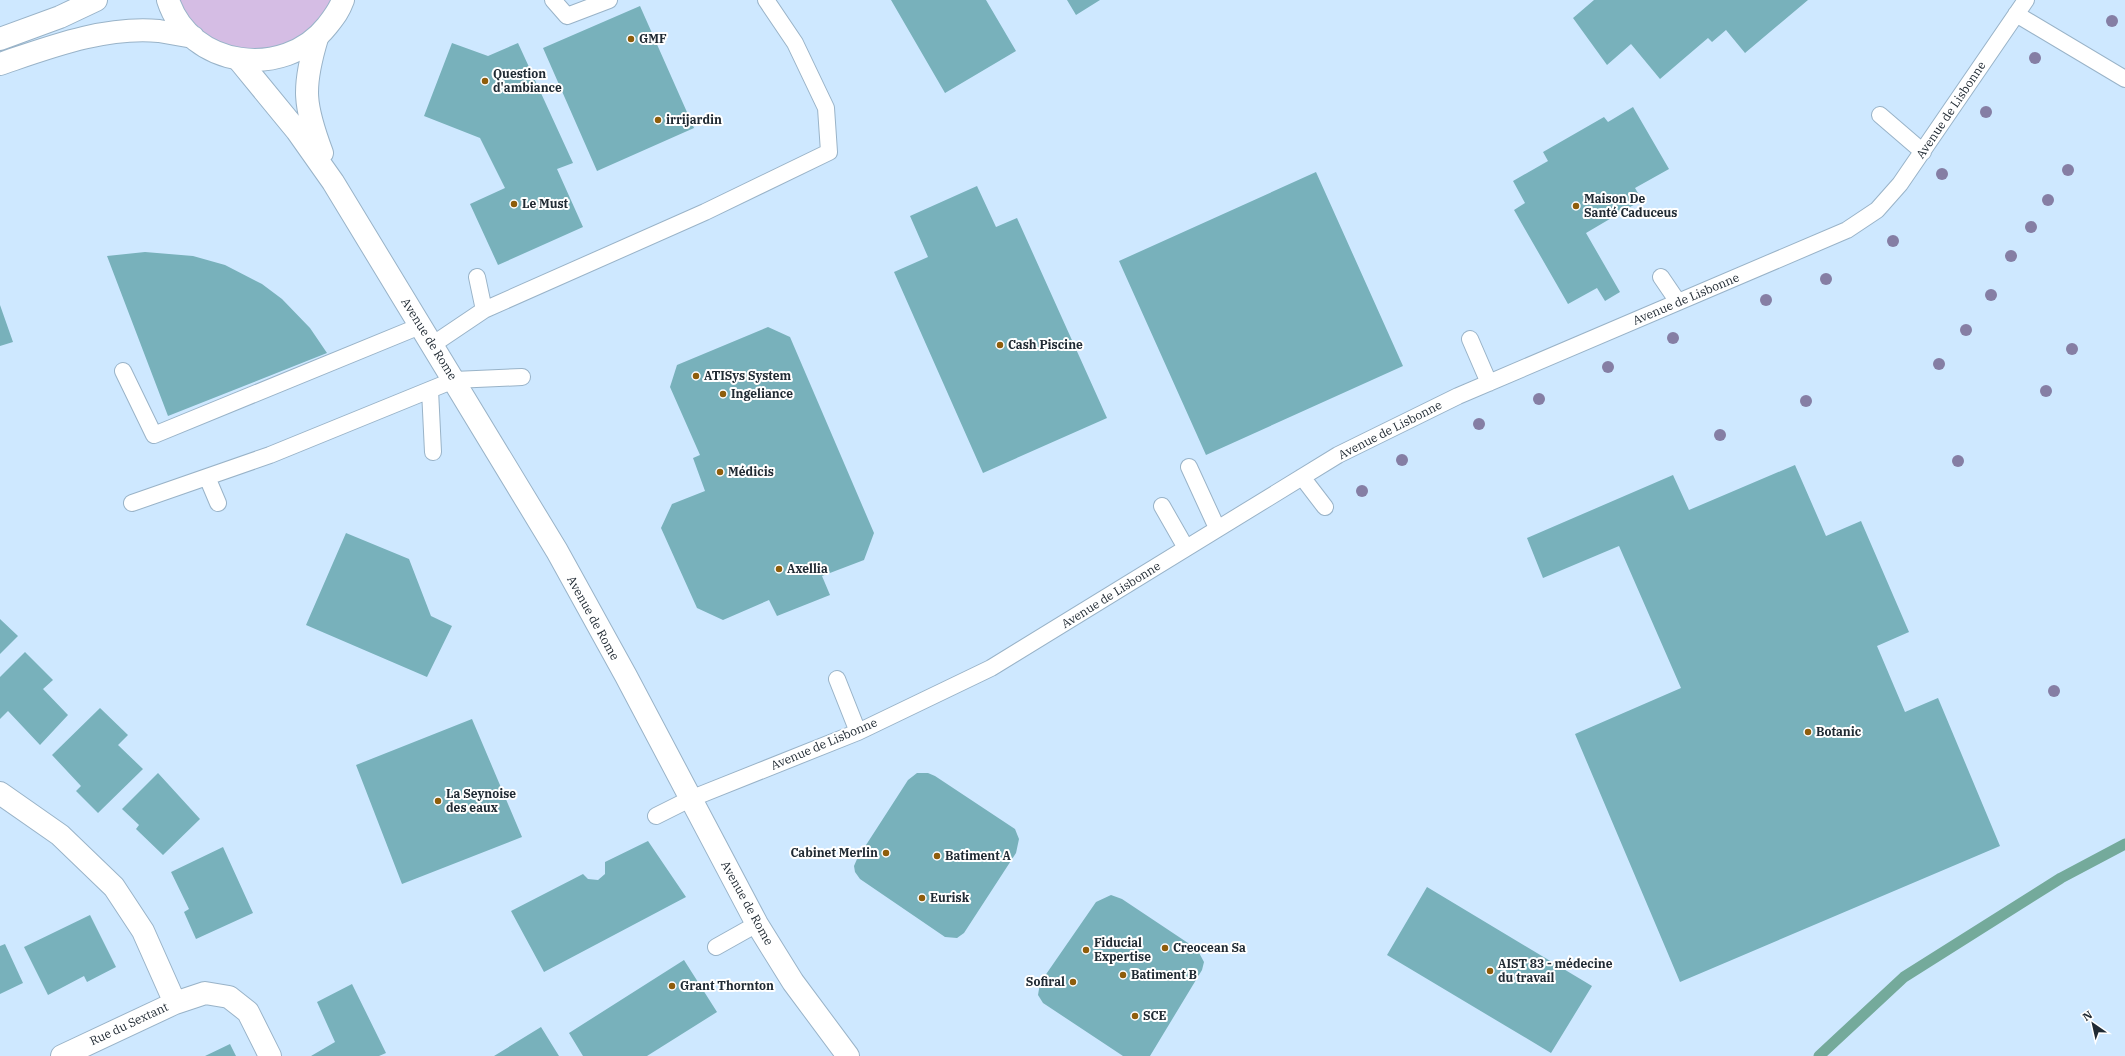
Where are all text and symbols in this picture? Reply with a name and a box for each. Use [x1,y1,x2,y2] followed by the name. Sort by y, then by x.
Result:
[639,31,667,46] place label: GMF
[626,34,636,44] marker: GMF
[1912,58,1989,161] street label: Avenue de Lisbonne
[493,66,562,95] place label: Question d'ambiance
[480,76,490,86] marker: Question d'ambiance
[666,112,722,127] place label: irrijardin
[653,115,663,125] marker: irrijardin
[1584,191,1677,220] place label: Maison De Santé Caduceus
[522,196,569,211] place label: Le Must
[509,199,519,209] marker: Le Must
[1571,201,1581,211] marker: Maison De Santé Caduceus
[1630,269,1741,328] street label: Avenue de Lisbonne
[398,295,461,383] street label: Avenue de Rome
[1008,337,1083,352] place label: Cash Piscine
[995,340,1005,350] marker: Cash Piscine
[704,368,792,383] place label: ATISys System
[691,371,701,381] marker: ATISys System
[731,386,793,401] place label: Ingeliance
[718,389,728,399] marker: Ingeliance
[1336,397,1444,462] street label: Avenue de Lisbonne
[728,464,774,479] place label: Médicis
[715,467,725,477] marker: Médicis
[1058,558,1163,631] street label: Avenue de Lisbonne
[787,561,828,576] place label: Axellia
[774,564,784,574] marker: Axellia
[564,573,623,663] street label: Avenue de Rome
[768,714,879,773] street label: Avenue de Lisbonne
[1816,724,1862,739] place label: Botanic
[1803,727,1813,737] marker: Botanic
[446,786,516,815] place label: La Seynoise des eaux
[433,796,443,806] marker: La Seynoise des eaux
[790,845,878,860] place label: Cabinet Merlin
[881,848,891,858] marker: Cabinet Merlin
[945,848,1012,863] place label: Batiment A
[932,851,942,861] marker: Batiment A
[718,858,777,948] street label: Avenue de Rome
[930,890,970,905] place label: Eurisk
[917,893,927,903] marker: Eurisk
[1094,935,1151,964] place label: Fiducial Expertise
[1173,940,1246,955] place label: Creocean Sa
[1160,943,1170,953] marker: Creocean Sa
[1081,945,1091,955] marker: Fiducial Expertise
[1498,956,1613,985] place label: AIST 83 - médecine du travail
[1485,966,1495,976] marker: AIST 83 - médecine du travail
[1131,967,1197,982] place label: Batiment B
[1118,970,1128,980] marker: Batiment B
[1026,974,1065,989] place label: Sofiral
[1068,977,1078,987] marker: Sofiral
[680,978,774,993] place label: Grant Thornton
[667,981,677,991] marker: Grant Thornton
[87,999,170,1048] street label: Rue du Sextant
[2073,1004,2113,1044] north arrow
[2080,1007,2095,1024] text: N
[1143,1008,1167,1023] place label: SCE
[1130,1011,1140,1021] marker: SCE

